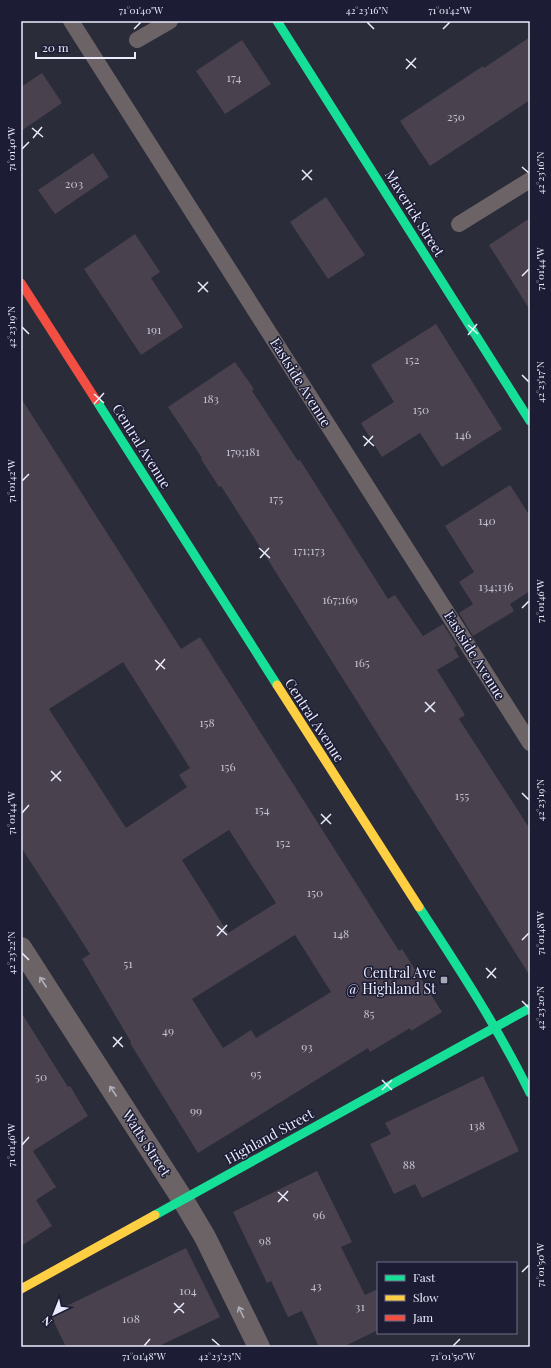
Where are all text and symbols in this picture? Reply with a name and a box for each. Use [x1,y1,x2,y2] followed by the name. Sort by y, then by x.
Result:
[119,3,164,17] text: 71°01'40"W
[346,3,388,17] text: 42°23'16"N
[429,3,472,17] text: 71°01'42"W
[36,34,135,60] scale bar
[42,39,69,55] text: 20 m
[227,69,241,85] house number: 174
[447,108,465,124] house number: 250
[4,126,18,171] text: 71°01'40"W
[533,152,547,194] text: 42°23'16"N
[381,166,450,261] street label: Maverick Street
[65,175,83,191] house number: 203
[533,247,547,291] text: 71°01'44"W
[4,306,18,348] text: 42°23'19"N
[147,321,162,337] house number: 191
[266,334,336,430] street label: Eastside Avenue
[404,351,420,367] house number: 152
[533,361,547,403] text: 42°23'17"N
[203,390,219,406] house number: 183
[108,400,176,492] street label: Central Avenue
[413,401,429,417] house number: 150
[455,426,471,442] house number: 146
[226,443,261,459] house number: 179;181
[4,459,18,502] text: 71°01'42"W
[269,490,283,506] house number: 175
[478,512,496,528] house number: 140
[293,542,325,558] house number: 171;173
[479,578,513,594] house number: 134;136
[533,578,547,623] text: 71°01'46"W
[322,591,358,607] house number: 167;169
[440,607,510,703] street label: Eastside Avenue
[354,654,370,670] house number: 165
[281,674,349,766] street label: Central Avenue
[199,714,215,730] house number: 158
[220,758,236,774] house number: 156
[533,779,547,821] text: 42°23'19"N
[455,787,469,803] house number: 155
[4,791,18,835] text: 71°01'44"W
[254,801,270,817] house number: 154
[275,834,291,850] house number: 152
[307,884,323,900] house number: 150
[533,910,547,955] text: 71°01'48"W
[333,925,349,941] house number: 148
[4,931,18,975] text: 42°23'22"N
[123,955,133,971] house number: 51
[346,963,437,998] place label: Central Ave @ Highland St
[439,975,449,985] marker: Central Ave @ Highland St
[38,976,47,987] one-way arrow
[533,986,547,1030] text: 42°23'20"N
[363,1005,375,1021] house number: 85
[162,1022,174,1038] house number: 49
[301,1038,313,1054] house number: 93
[250,1065,262,1081] house number: 95
[35,1068,47,1084] house number: 50
[109,1086,117,1097] one-way arrow
[190,1102,202,1118] house number: 99
[221,1103,318,1168] street label: Highland Street
[118,1105,176,1181] street label: Watts Street
[469,1117,485,1133] house number: 138
[4,1122,18,1167] text: 71°01'46"W
[403,1156,415,1172] house number: 88
[313,1206,325,1222] house number: 96
[259,1232,271,1248] house number: 98
[533,1242,547,1287] text: 71°01'50"W
[377,1262,517,1334] legend
[413,1269,436,1285] text: Fast
[310,1277,322,1293] house number: 43
[179,1282,197,1298] house number: 104
[413,1289,439,1305] text: Slow
[34,1294,74,1334] north arrow
[355,1298,365,1314] house number: 31
[237,1306,244,1318] one-way arrow
[412,1309,434,1325] text: Jam
[122,1310,140,1326] house number: 108
[39,1313,55,1330] text: N
[122,1349,167,1363] text: 71°01'48"W
[199,1349,241,1363] text: 42°23'23"N
[431,1349,476,1363] text: 71°01'50"W

